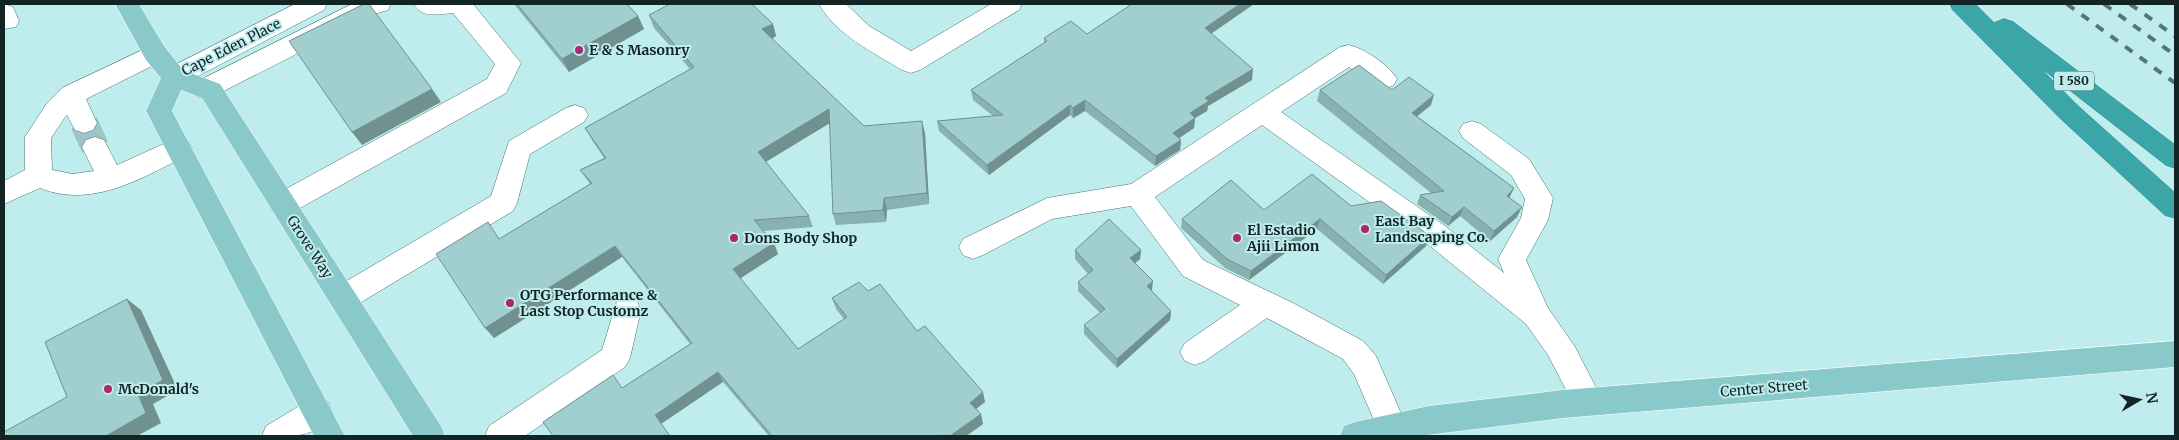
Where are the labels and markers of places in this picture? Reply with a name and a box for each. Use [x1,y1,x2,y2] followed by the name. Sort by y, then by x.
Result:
[589,41,690,59] place label: E & S Masonry
[573,44,585,56] marker: E & S Masonry
[1375,212,1488,246] place label: East Bay Landscaping Co.
[1246,221,1320,255] place label: El Estadio Ajii Limon
[1359,223,1371,235] marker: East Bay Landscaping Co.
[744,229,857,247] place label: Dons Body Shop
[728,232,740,244] marker: Dons Body Shop
[1231,232,1243,244] marker: El Estadio Ajii Limon
[520,286,658,320] place label: OTG Performance & Last Stop Customz
[504,297,516,309] marker: OTG Performance & Last Stop Customz
[118,380,199,398] place label: McDonald's
[102,383,114,395] marker: McDonald's

